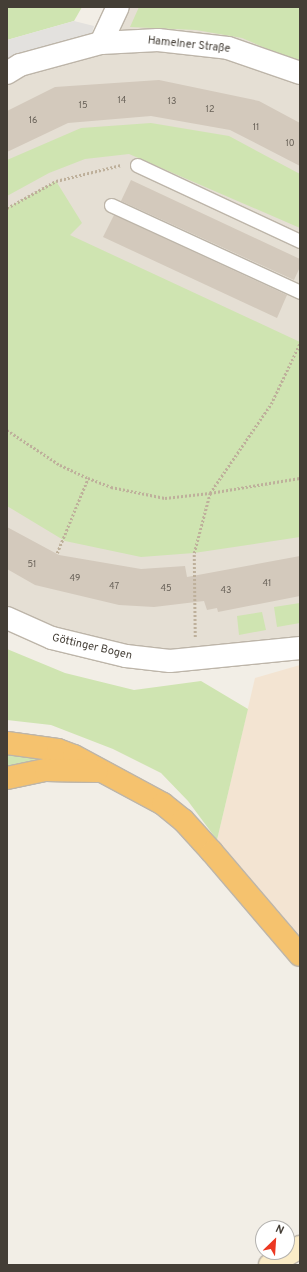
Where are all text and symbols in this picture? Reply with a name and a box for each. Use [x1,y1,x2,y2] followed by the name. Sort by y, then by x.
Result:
[147,34,231,56] street label: Hamelner Straße
[118,96,126,106] house number: 14
[168,97,176,107] house number: 13
[79,101,87,111] house number: 15
[206,105,214,115] house number: 12
[29,116,37,126] house number: 16
[253,123,259,133] house number: 11
[285,139,295,149] house number: 10
[28,560,36,570] house number: 51
[70,574,80,584] house number: 49
[263,579,271,589] house number: 41
[109,582,119,592] house number: 47
[160,584,172,594] house number: 45
[220,586,232,596] house number: 43
[51,631,133,663] street label: Göttinger Bogen
[255,1220,295,1260] north arrow
[273,1222,286,1238] text: N

